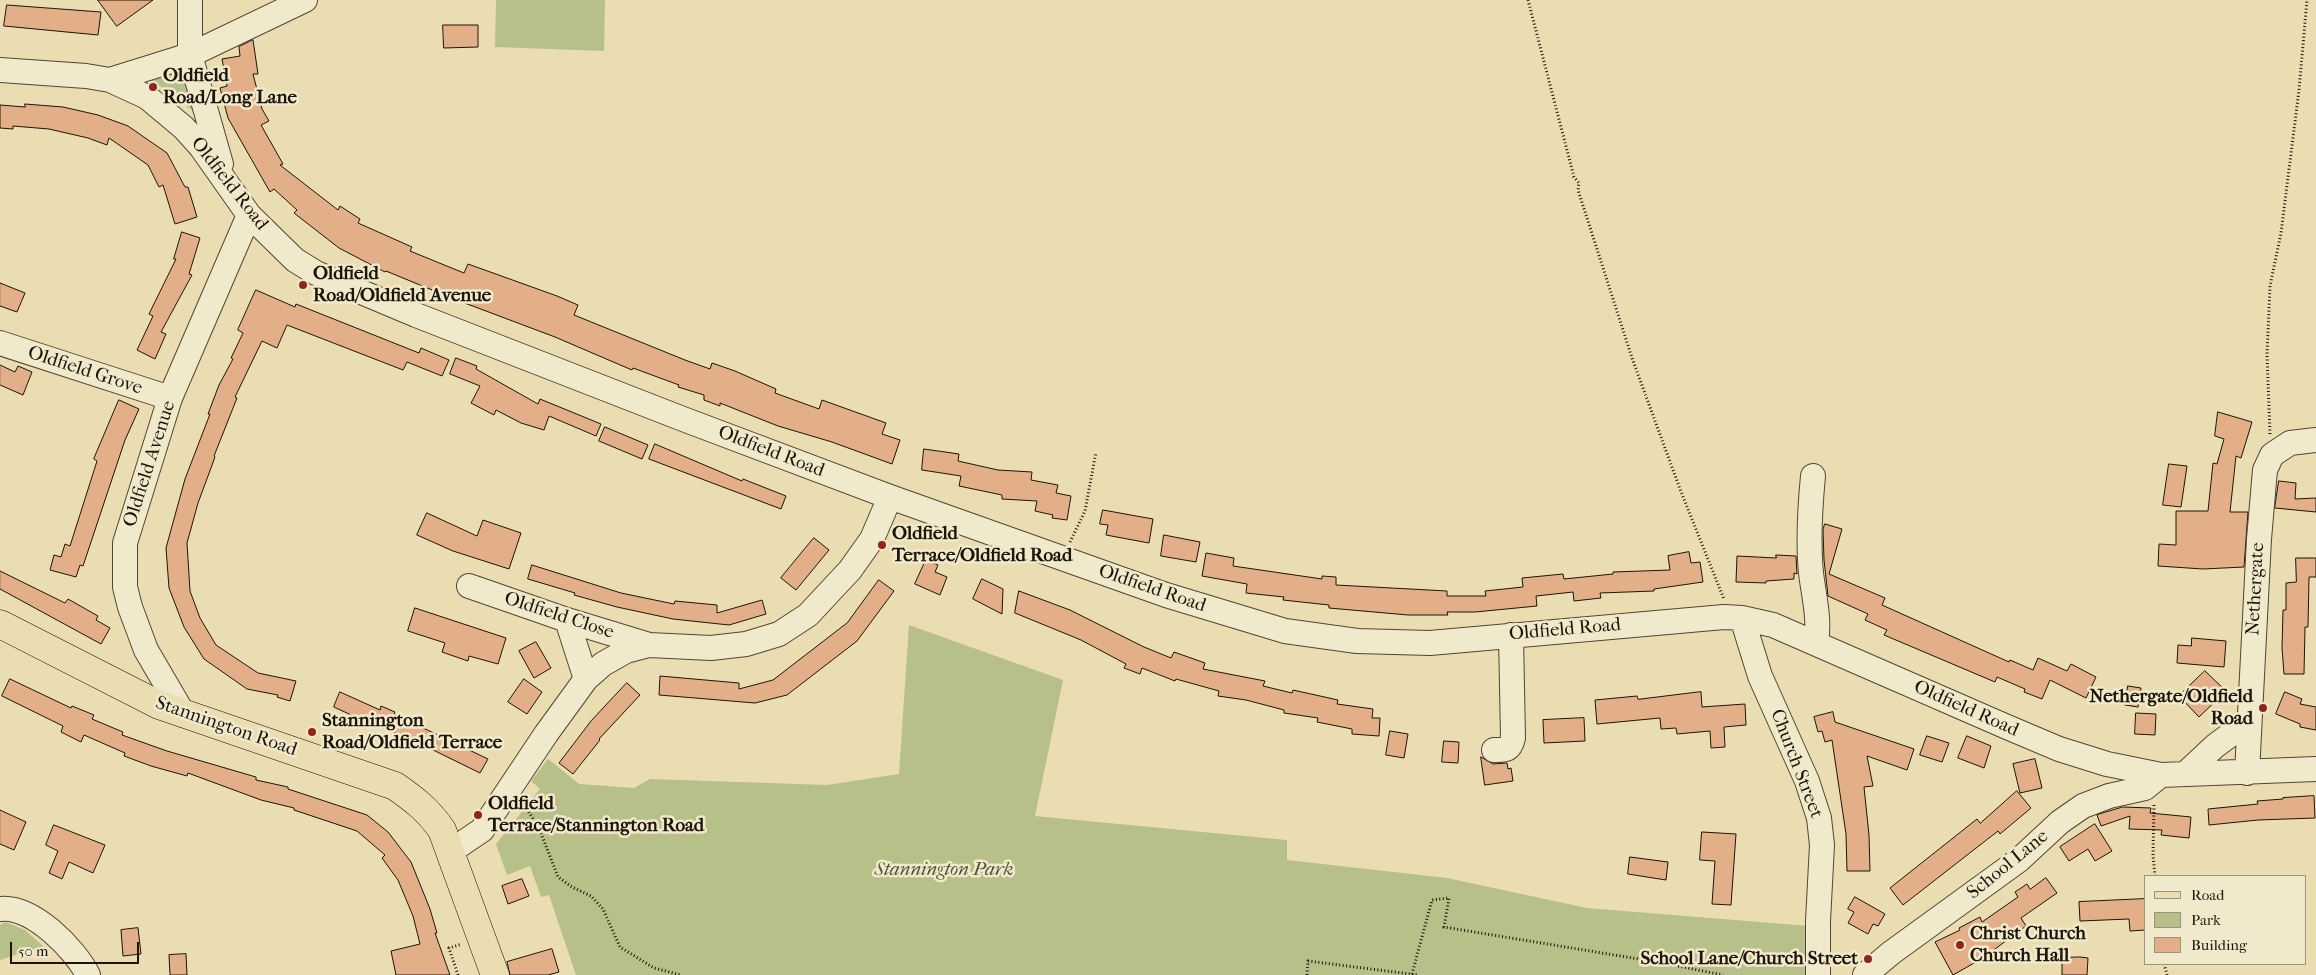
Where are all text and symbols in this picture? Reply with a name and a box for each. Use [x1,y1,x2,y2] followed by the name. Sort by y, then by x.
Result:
[163,65,297,109] place label: Oldfield Road/Long Lane
[147,81,159,93] marker: Oldfield Road/Long Lane
[185,133,273,235] street label: Oldfield Road
[313,263,491,307] place label: Oldfield Road/Oldfield Avenue
[297,279,309,291] marker: Oldfield Road/Oldfield Avenue
[25,342,145,400] street label: Oldfield Grove
[119,398,181,530] street label: Oldfield Avenue
[715,421,827,483] street label: Oldfield Road
[892,523,1072,567] place label: Oldfield Terrace/Oldfield Road
[876,539,888,551] marker: Oldfield Terrace/Oldfield Road
[2242,542,2270,636] street label: Nethergate
[1095,560,1209,618] street label: Oldfield Road
[501,588,617,644] street label: Oldfield Close
[1508,614,1622,646] street label: Oldfield Road
[1910,676,2022,742] street label: Oldfield Road
[2089,686,2253,730] place label: Nethergate/Oldfield Road
[152,692,300,762] street label: Stannington Road
[2257,702,2269,714] marker: Nethergate/Oldfield Road
[1765,706,1827,822] street label: Church Street
[322,710,502,754] place label: Stannington Road/Oldfield Terrace
[306,726,318,738] marker: Stannington Road/Oldfield Terrace
[488,793,704,837] place label: Oldfield Terrace/Stannington Road
[472,809,484,821] marker: Oldfield Terrace/Stannington Road
[1963,825,2053,905] street label: School Lane
[875,859,1013,881] park label: Stannington Park
[2144,875,2306,965] legend
[2191,886,2224,904] text: Road
[2191,911,2221,929] text: Park
[1970,923,2086,967] place label: Christ Church Church Hall
[12,932,141,964] scale bar
[2191,936,2247,954] text: Building
[1954,939,1966,951] marker: Christ Church Church Hall
[18,942,48,960] text: 50 m
[1640,948,1858,970] place label: School Lane/Church Street
[1862,953,1874,965] marker: School Lane/Church Street

